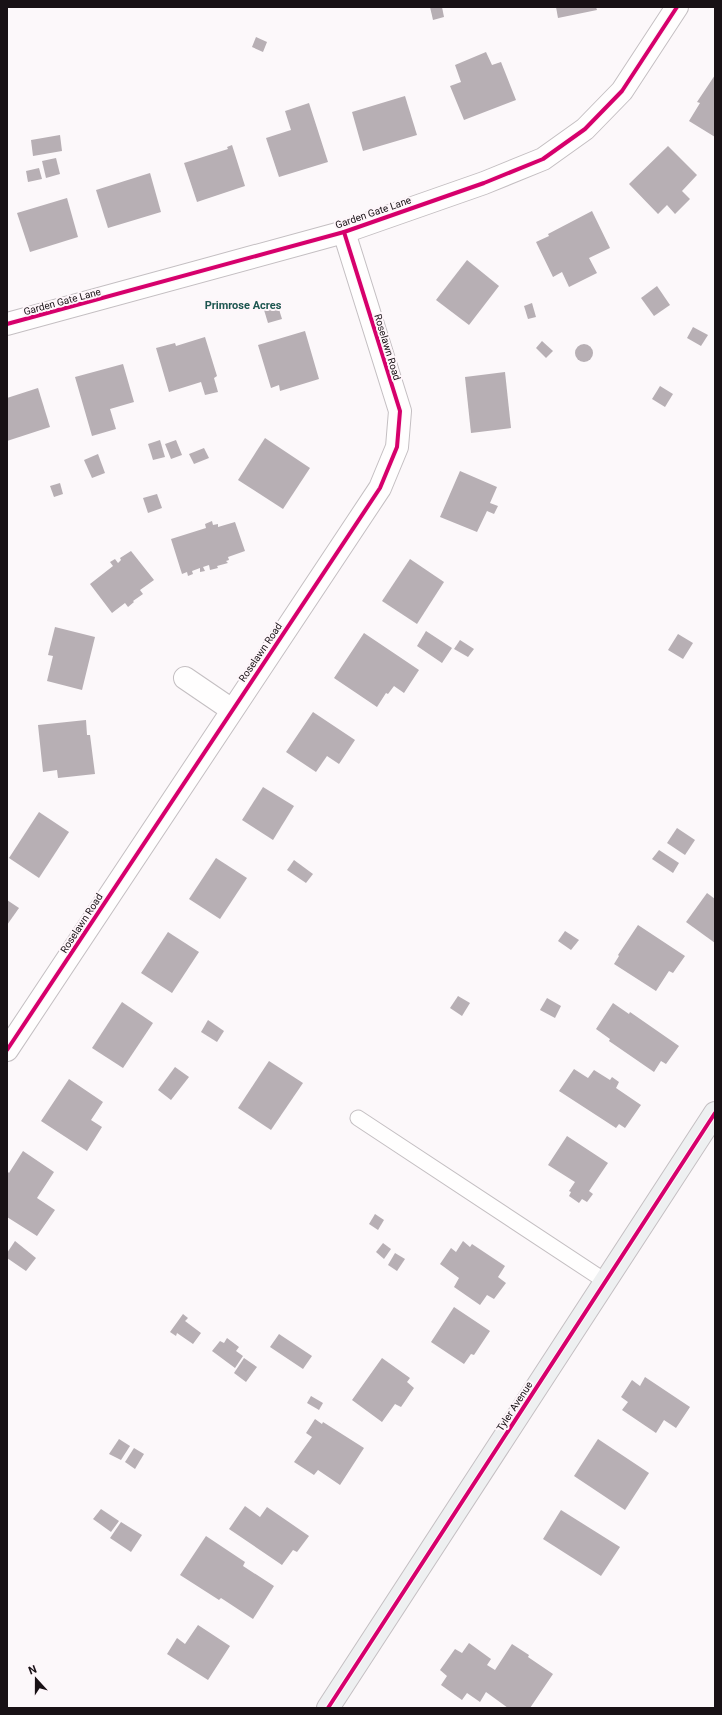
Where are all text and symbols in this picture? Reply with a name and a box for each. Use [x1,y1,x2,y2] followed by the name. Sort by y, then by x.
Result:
[334,194,413,231] street label: Garden Gate Lane
[22,286,102,317] street label: Garden Gate Lane
[205,299,282,312] district label: Primrose Acres
[372,313,403,382] street label: Roselawn Road
[237,621,284,684] street label: Roselawn Road
[58,891,105,955] street label: Roselawn Road
[494,1380,534,1433] street label: Tyler Avenue
[16,1659,56,1699] north arrow
[27,1663,39,1678] text: N

